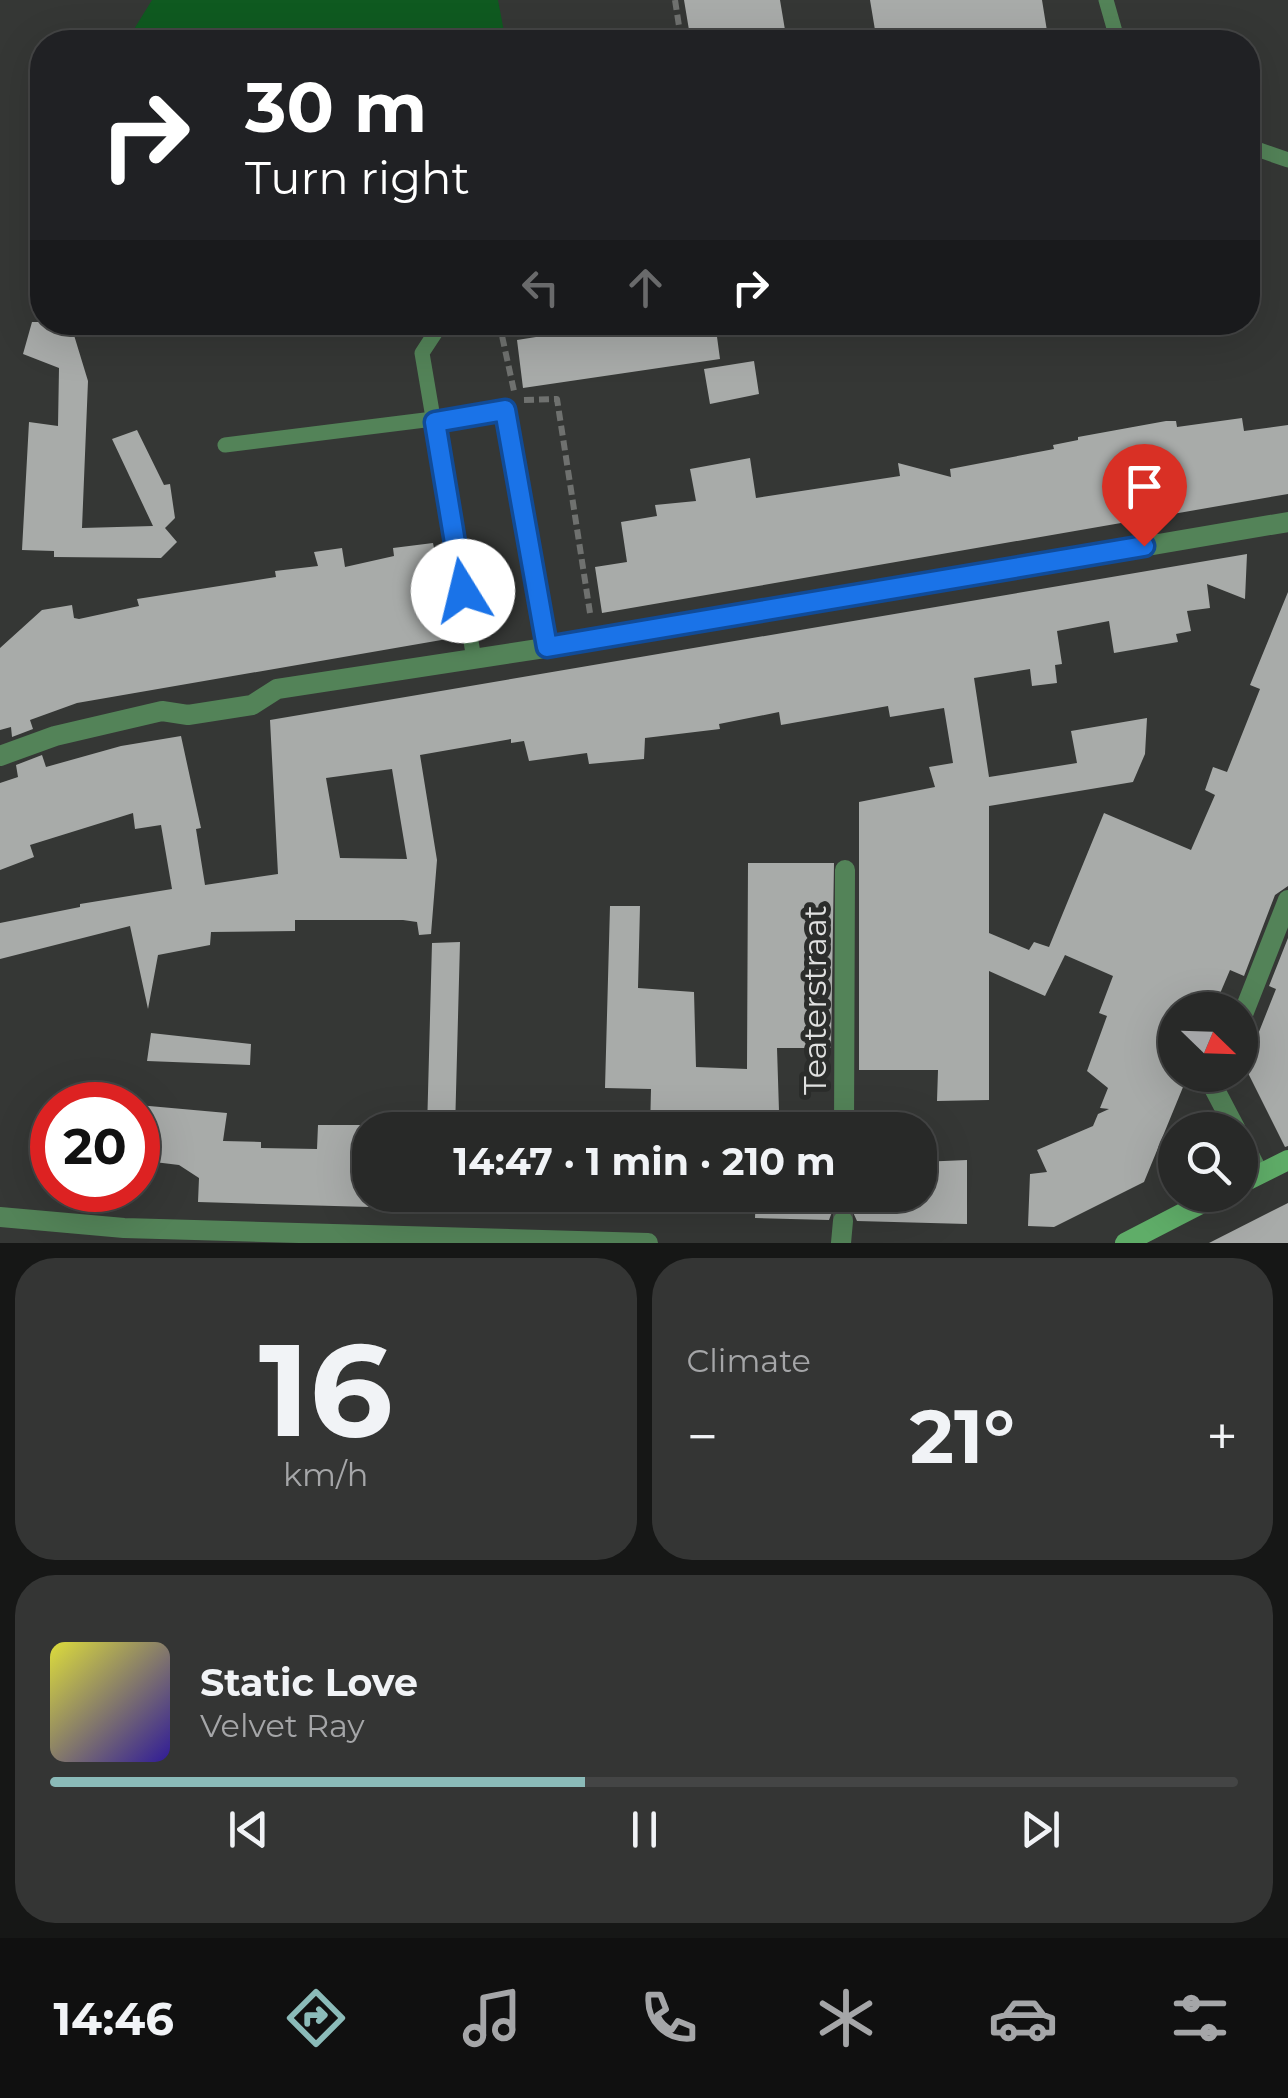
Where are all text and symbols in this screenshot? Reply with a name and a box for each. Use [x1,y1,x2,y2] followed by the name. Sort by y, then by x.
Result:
[245,64,427,150] text: 30 m
[80,70,210,200] icon: right
[245,150,470,205] text: Turn right
[513,260,568,315] icon: left
[618,260,673,315] icon: ahead
[723,260,778,315] icon: right
[1102,444,1187,547] pin
[1117,459,1172,514] icon: arrive
[411,539,515,643] position arrow
[795,905,834,1095] street label: Teaterstraat
[1158,992,1258,1092] north arrow
[1158,992,1258,1212] map controls
[30,1082,160,1212] speed limit sign: 20
[1158,1112,1258,1212] button: search
[453,1138,836,1185] text: 14:47 · 1 min · 210 m
[259,1310,393,1469] text: 16
[687,1341,811,1380] text: Climate
[910,1390,1015,1482] text: 21°
[687,1403,718,1470] text: −
[1206,1403,1238,1470] text: +
[283,1455,368,1494] text: km/h
[200,1659,418,1706] text: Static Love
[200,1706,365,1745] text: Velvet Ray
[221,1802,276,1857] icon: previous
[617,1802,672,1857] icon: pause
[1013,1802,1068,1857] icon: next
[281,1983,351,2053] icon: directions
[457,1983,527,2053] icon: music
[634,1983,704,2053] icon: phone
[811,1983,881,2053] icon: climate
[988,1983,1058,2053] icon: car
[1165,1983,1235,2053] icon: filters
[53,1991,174,2046] text: 14:46

